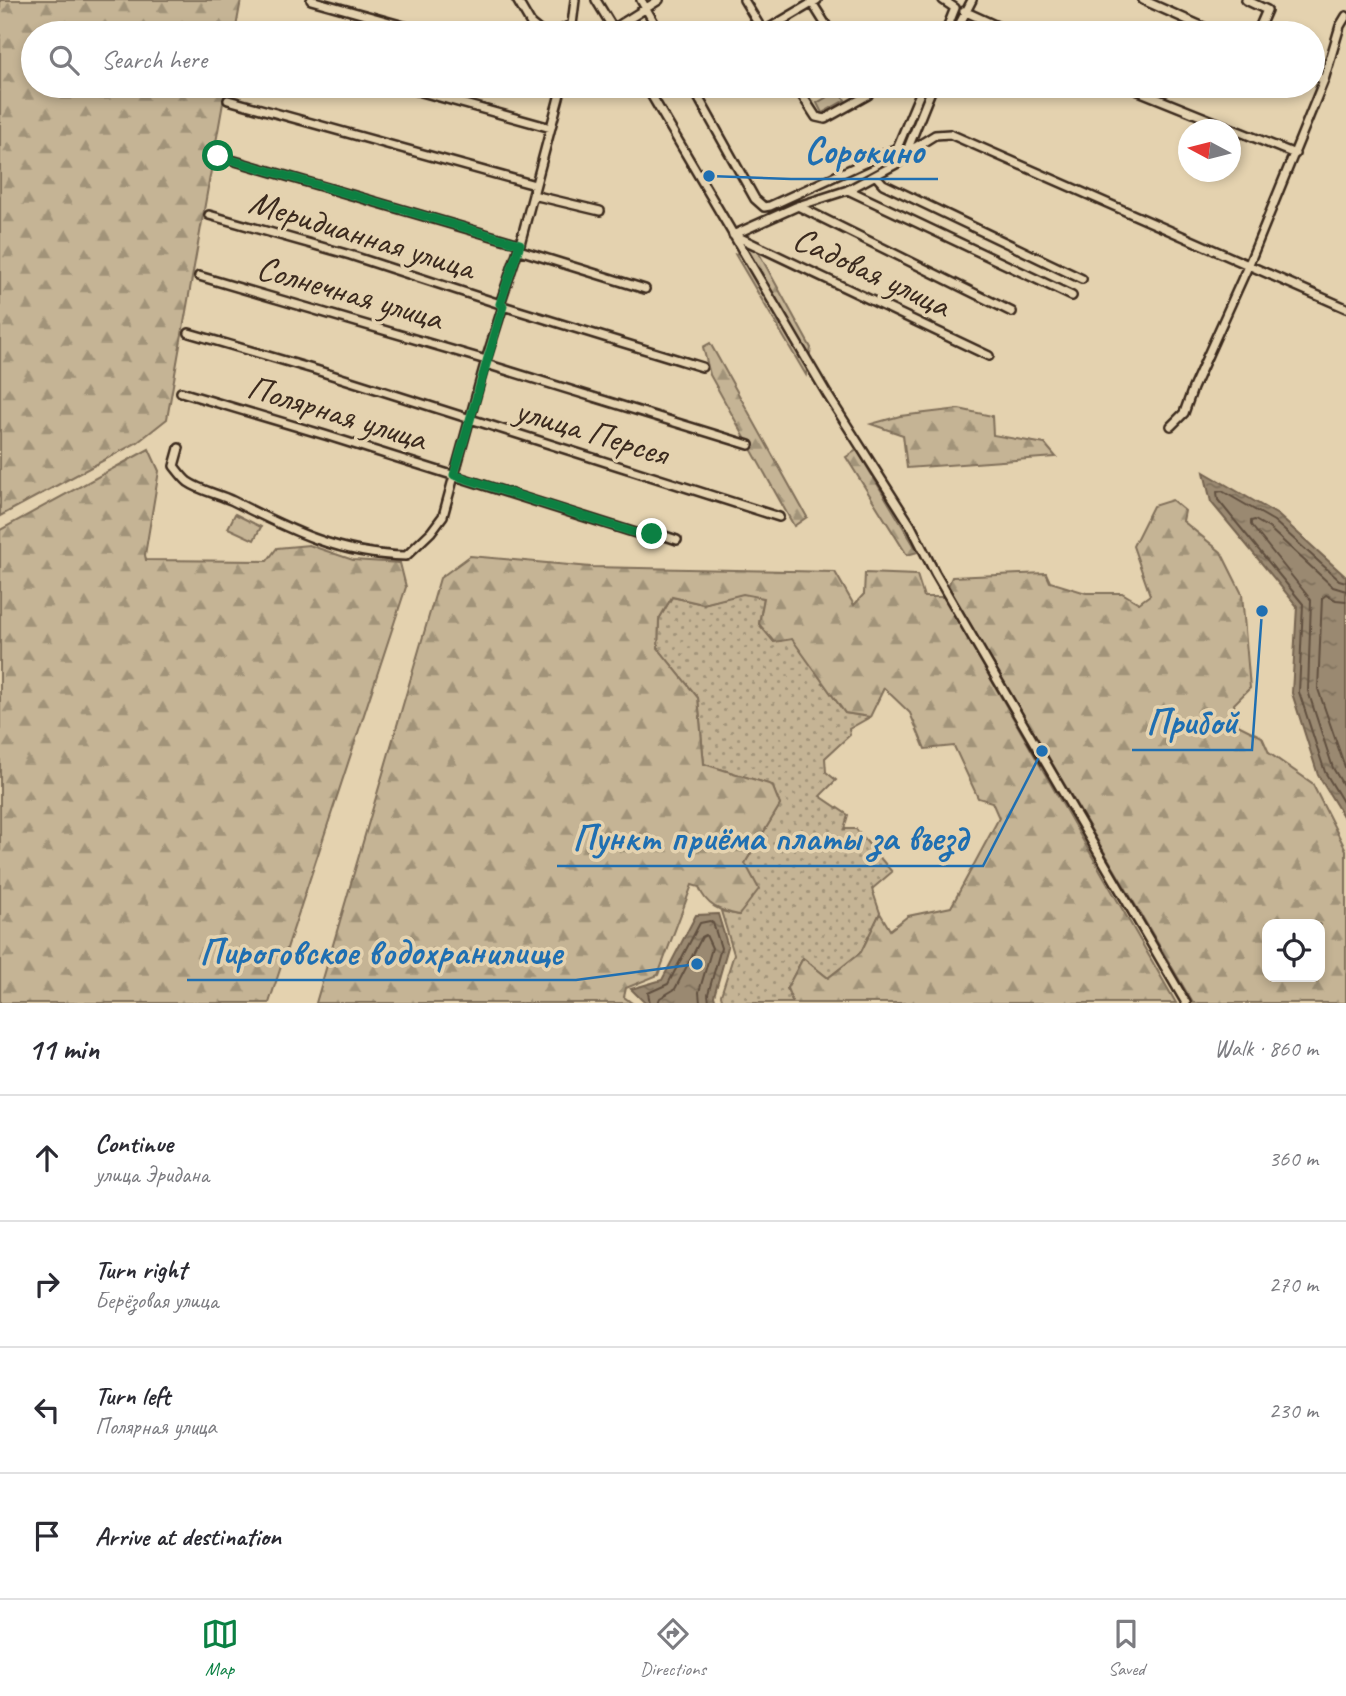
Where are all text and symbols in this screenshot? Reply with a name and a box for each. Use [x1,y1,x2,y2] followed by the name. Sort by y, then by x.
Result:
[21,21,1325,98] search box
[45,41,83,79] icon: search
[101,43,207,76] text: Search here
[1178,119,1241,182] north arrow
[791,121,938,179] callout: Сорокино
[804,127,926,174] text: Сорокино
[202,140,233,171] route start
[244,179,482,291] street label: Меридианная улица
[786,216,960,328] street label: Садовая улица
[252,245,450,341] street label: Солнечная улица
[242,364,434,462] street label: Полярная улица
[508,386,676,477] street label: улица Персея
[636,518,667,549] route end
[1132,692,1252,750] callout: Прибой
[1146,698,1240,745] text: Прибой
[557,808,983,866] callout: Пункт приёма платы за въезд
[572,814,971,862] text: Пункт приёма платы за въезд
[1262,919,1325,982] map controls
[1262,919,1325,982] button: locate
[187,922,576,980] callout: Пироговское водохранилище
[200,928,565,975] text: Пироговское водохранилище
[28,1030,99,1068] text: 11 min
[1214,1034,1318,1063] text: Walk · 860 m
[95,1127,173,1160] text: Continue
[28,1139,66,1177] icon: ahead
[1269,1144,1318,1173] text: 360 m
[95,1160,209,1189] text: улица Эридана
[95,1253,186,1286] text: Turn right
[28,1265,66,1303] icon: right
[1269,1270,1318,1299] text: 270 m
[95,1286,218,1315] text: Берёзовая улица
[95,1379,170,1412] text: Turn left
[28,1391,66,1429] icon: left
[1269,1396,1318,1425] text: 230 m
[95,1412,216,1441] text: Полярная улица
[28,1517,66,1555] icon: arrive
[95,1520,281,1553] text: Arrive at destination
[201,1615,239,1681] tab: Map
[640,1615,706,1681] tab: Directions
[1107,1615,1145,1681] tab: Saved

